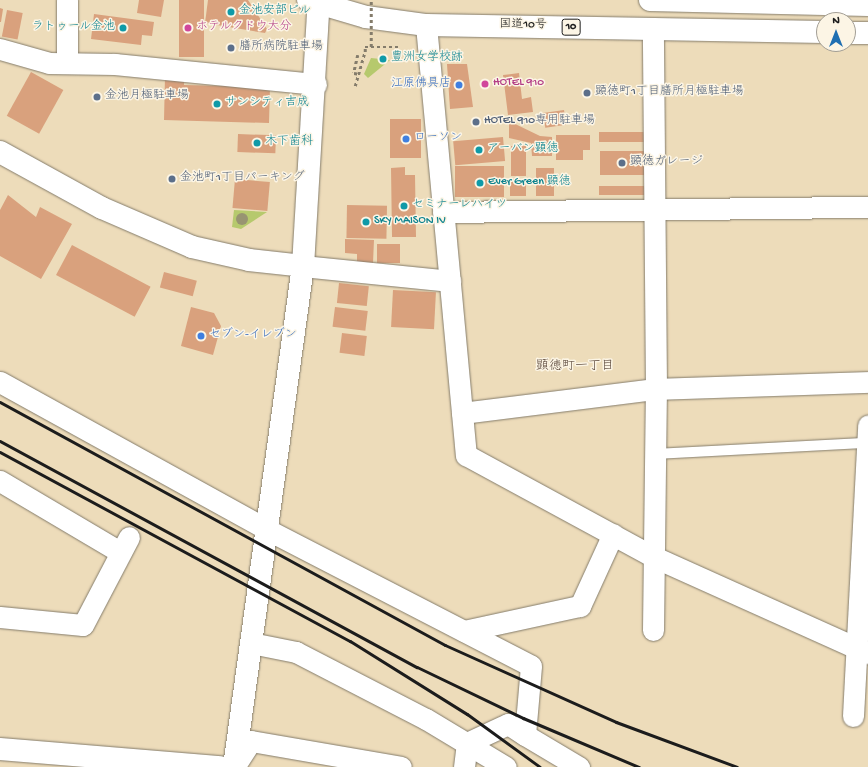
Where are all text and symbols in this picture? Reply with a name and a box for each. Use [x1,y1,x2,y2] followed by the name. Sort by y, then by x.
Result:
[239,5,311,19] place label: 金池安部ビル
[226,7,236,17] marker: 金池安部ビル
[816,12,856,52] north arrow
[832,15,840,27] text: N
[499,18,547,34] street label: 国道10号
[561,18,581,36] road number: 10
[31,21,115,35] place label: ラトゥール金池
[196,21,292,35] place label: ホテルクドウ大分
[118,23,128,33] marker: ラトゥール金池
[183,23,193,33] marker: ホテルクドウ大分
[239,41,323,55] place label: 膳所病院駐車場
[226,43,236,53] marker: 膳所病院駐車場
[391,52,463,66] place label: 豊洲女学校跡
[378,54,388,64] marker: 豊洲女学校跡
[493,77,544,91] place label: HOTEL 910
[391,78,451,92] place label: 江原佛具店
[480,79,490,89] marker: HOTEL 910
[454,80,464,90] marker: 江原佛具店
[595,86,744,100] place label: 顕徳町1丁目膳所月極駐車場
[582,88,592,98] marker: 顕徳町1丁目膳所月極駐車場
[105,90,189,104] place label: 金池月極駐車場
[92,92,102,102] marker: 金池月極駐車場
[225,97,309,111] place label: サンシティ吉成
[212,99,222,109] marker: サンシティ吉成
[484,115,595,129] place label: HOTEL 910専用駐車場
[471,117,481,127] marker: HOTEL 910専用駐車場
[414,132,462,146] place label: ローソン
[401,134,411,144] marker: ローソン
[265,136,313,150] place label: 木下歯科
[252,138,262,148] marker: 木下歯科
[487,143,559,157] place label: アーバン顕徳
[474,145,484,155] marker: アーバン顕徳
[630,156,702,170] place label: 顕徳ガレージ
[617,158,627,168] marker: 顕徳ガレージ
[180,172,305,186] place label: 金池町1丁目パーキング
[167,174,177,184] marker: 金池町1丁目パーキング
[488,176,571,190] place label: Ever Green 顕徳
[475,178,485,188] marker: Ever Green 顕徳
[412,199,508,213] place label: セミナーレハイツ
[399,201,409,211] marker: セミナーレハイツ
[374,215,446,229] place label: SKY MAISON IV
[361,217,371,227] marker: SKY MAISON IV
[209,329,297,343] place label: セブン-イレブン
[196,331,206,341] marker: セブン-イレブン
[536,359,614,375] district label: 顕徳町一丁目

